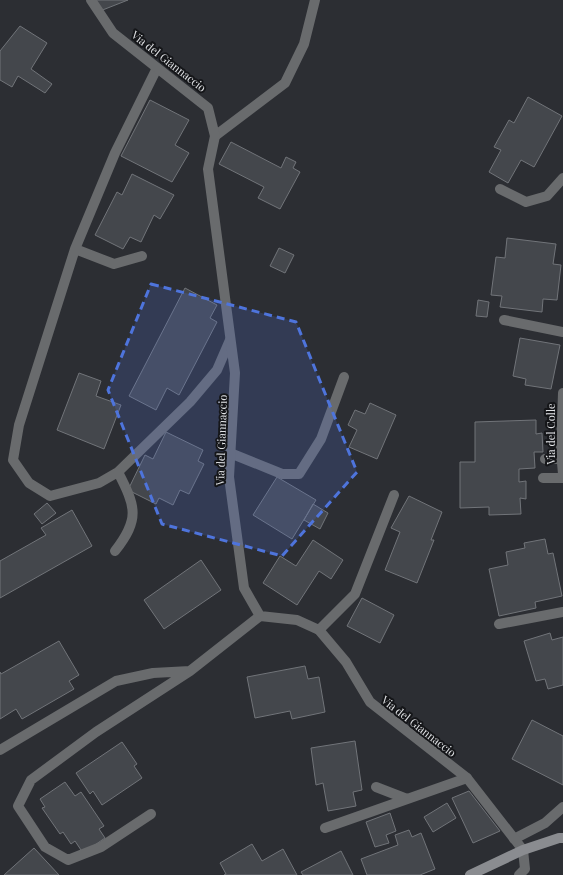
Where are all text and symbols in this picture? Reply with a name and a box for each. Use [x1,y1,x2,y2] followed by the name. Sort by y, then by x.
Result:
[128,27,209,95] street label: Via del Giannaccio
[212,394,230,487] street label: Via del Giannaccio
[543,403,558,466] street label: Via del Colle
[378,692,459,760] street label: Via del Giannaccio

